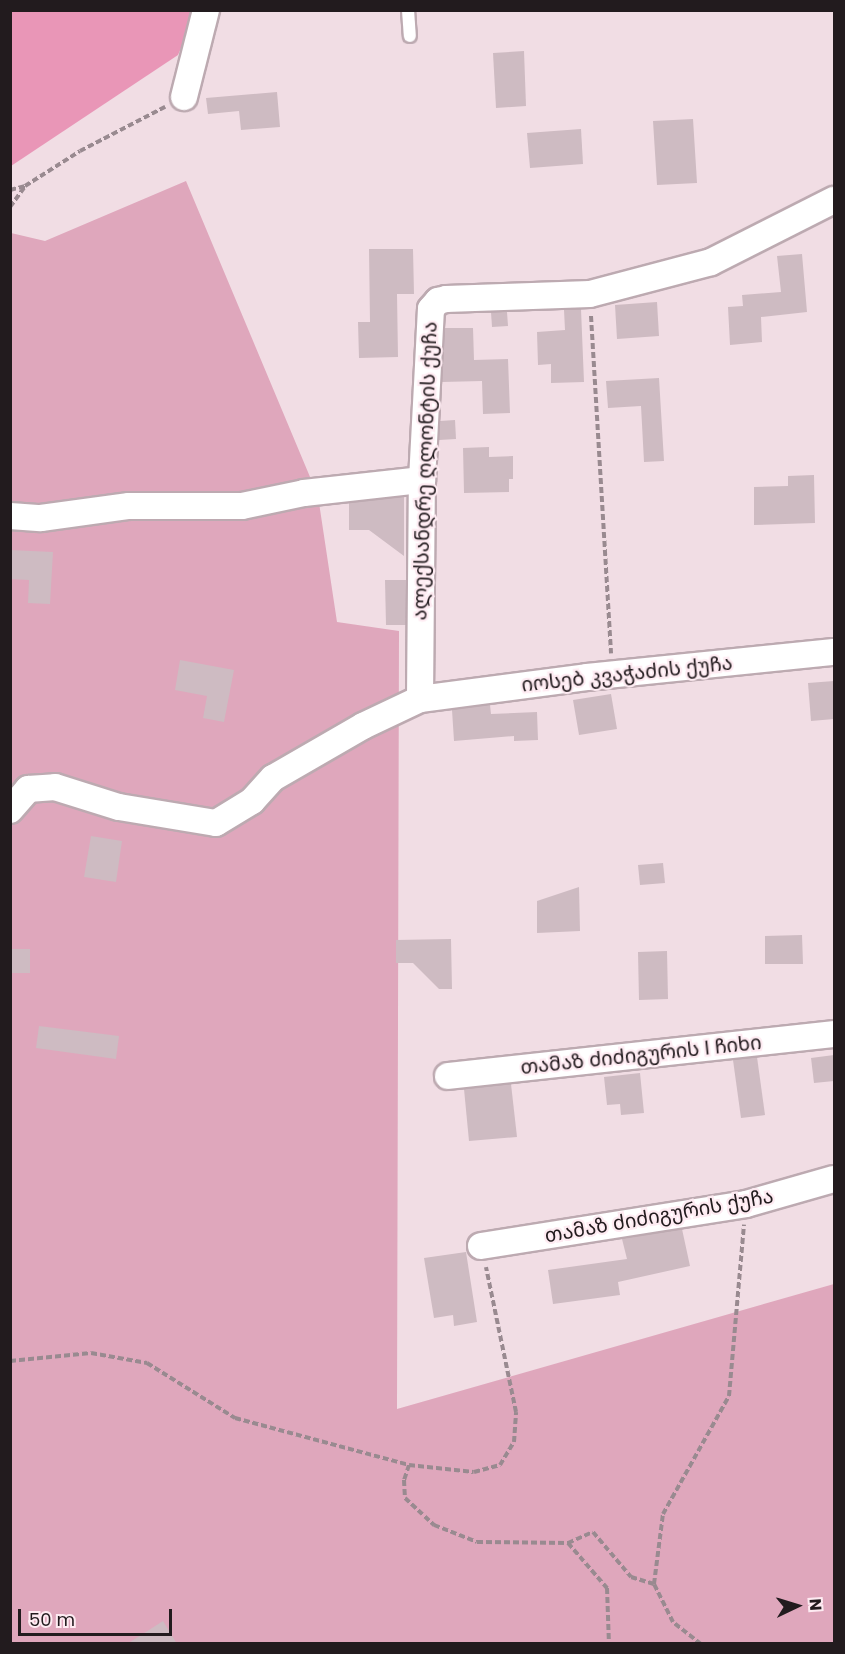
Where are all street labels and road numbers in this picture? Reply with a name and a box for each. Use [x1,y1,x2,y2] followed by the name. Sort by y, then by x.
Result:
[408,321,442,621] street label: ალექსანდრე ღლონტის ქუჩა
[520,651,734,697] street label: იოსებ კვაჭაძის ქუჩა
[519,1030,763,1080] street label: თამაზ ძიძიგურის I ჩიხი
[543,1184,775,1248] street label: თამაზ ძიძიგურის ქუჩა

